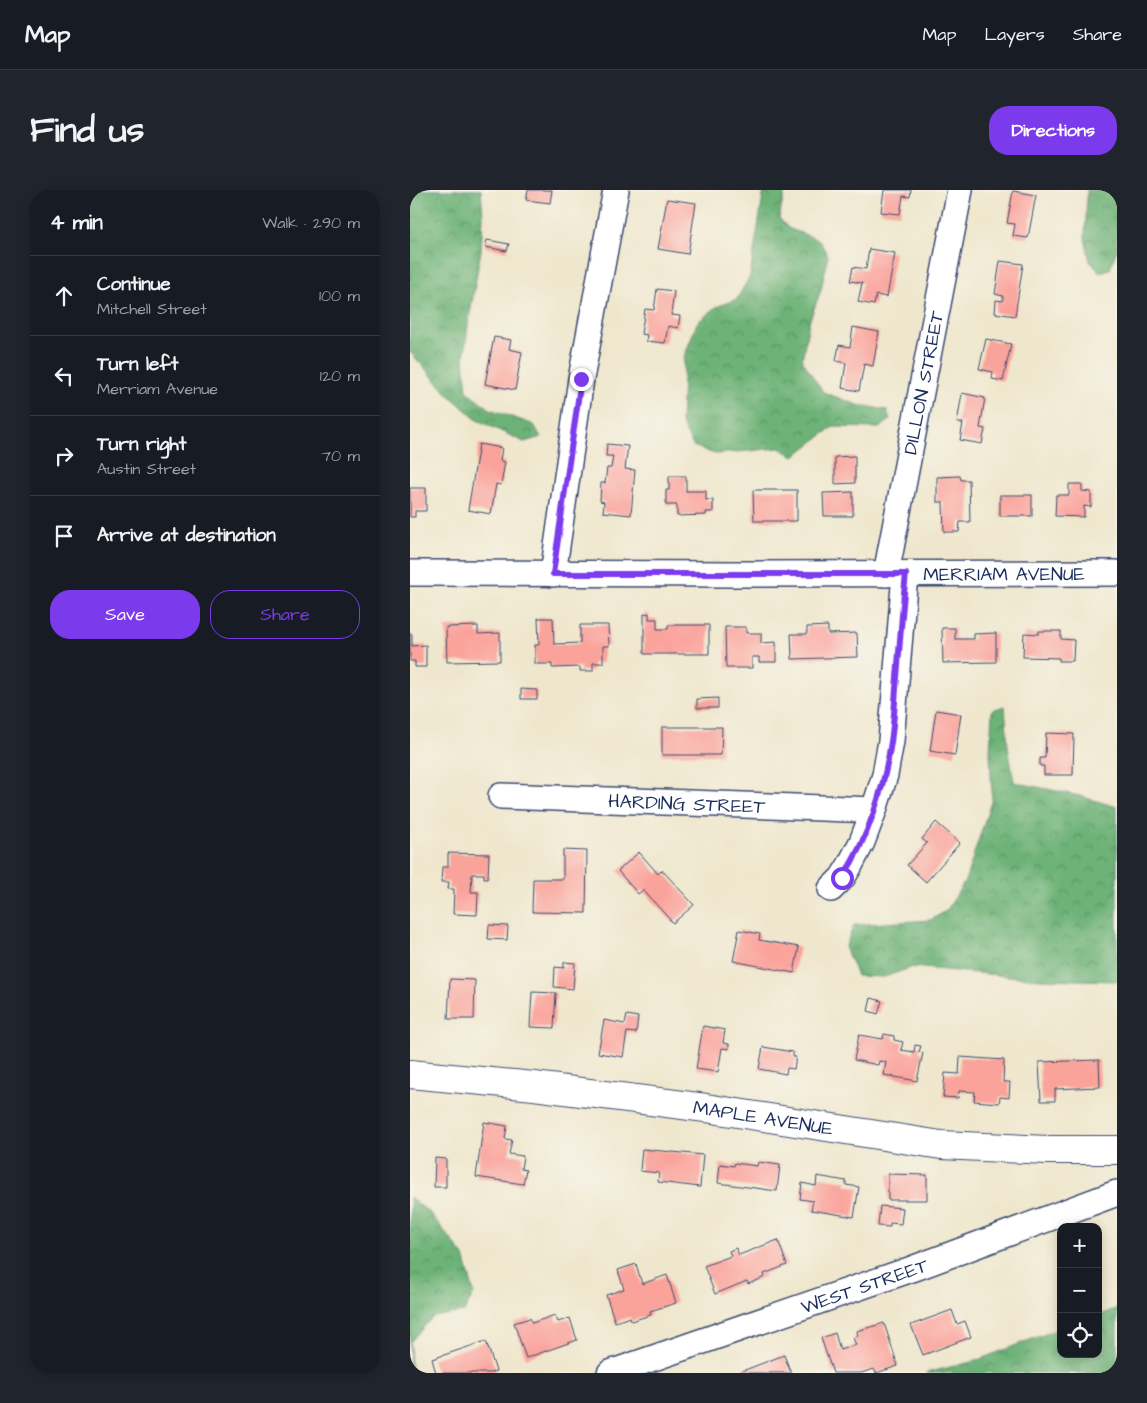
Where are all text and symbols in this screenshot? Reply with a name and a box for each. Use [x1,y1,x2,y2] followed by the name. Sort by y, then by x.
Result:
[25,18,70,52] text: Map
[922,22,956,47] text: Map
[984,22,1045,47] text: Layers
[1073,22,1122,47] text: Share
[30,106,144,155] text: Find us
[989,106,1117,155] button: Directions
[50,208,103,237] text: 4 min
[262,212,360,234] text: Walk · 290 m
[97,271,171,298] text: Continue
[50,282,78,310] icon: ahead
[319,285,360,307] text: 100 m
[97,298,207,320] text: Mitchell Street
[897,309,951,457] street label: DILLON STREET
[97,351,178,378] text: Turn left
[50,362,78,390] icon: left
[320,365,360,387] text: 120 m
[570,368,593,391] route end
[97,378,218,400] text: Merriam Avenue
[97,431,186,458] text: Turn right
[50,442,78,470] icon: right
[321,445,360,467] text: 70 m
[97,458,196,480] text: Austin Street
[50,522,78,550] icon: arrive
[97,522,276,549] text: Arrive at destination
[923,561,1085,589] street label: MERRIAM AVENUE
[50,590,200,639] button: Save
[210,590,360,639] button: Share
[608,788,766,821] street label: HARDING STREET
[831,867,854,890] route start
[692,1094,835,1143] street label: MAPLE AVENUE
[1057,1223,1102,1358] map controls
[1057,1223,1102,1268] button: +
[798,1252,932,1321] street label: WEST STREET
[1057,1268,1102,1313] button: −
[1057,1313,1102,1358] button: locate

